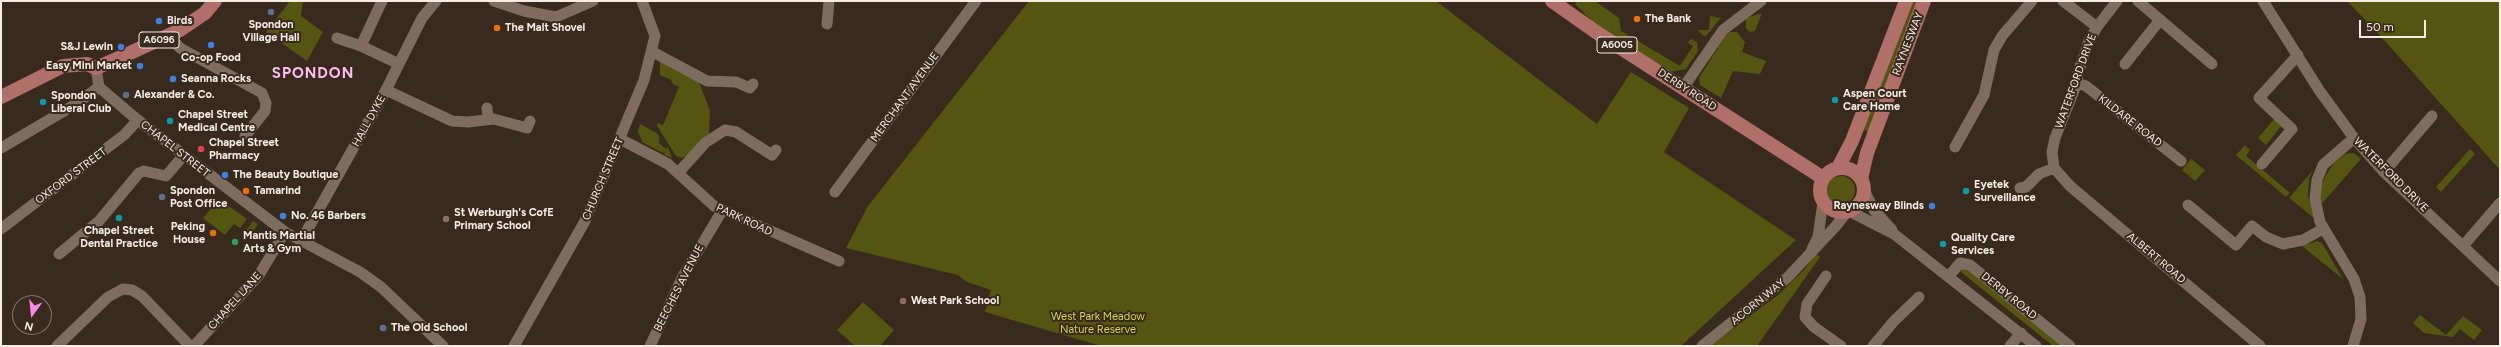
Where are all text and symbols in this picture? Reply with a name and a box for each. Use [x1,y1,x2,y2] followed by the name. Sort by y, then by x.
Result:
[266,7,276,17] marker: Spondon Village Hall
[1890,10,1926,78] street label: RAYNESWAY
[1645,12,1691,26] place label: The Bank
[2361,12,2428,38] scale bar
[167,14,192,28] place label: Birds
[1632,14,1642,24] marker: The Bank
[154,16,164,26] marker: Birds
[243,18,299,44] place label: Spondon Village Hall
[2366,20,2394,34] text: 50 m
[505,21,585,35] place label: The Malt Shovel
[492,23,502,33] marker: The Malt Shovel
[139,32,179,48] road number: A6096
[2053,32,2099,130] street label: WATERFORD DRIVE
[1597,37,1637,53] road number: A6005
[60,40,113,54] place label: S&J Lewin
[206,40,216,50] marker: Co-op Food
[116,42,126,52] marker: S&J Lewin
[868,50,942,144] street label: MERCHANT AVENUE
[181,51,241,65] place label: Co-op Food
[46,59,132,73] place label: Easy Mini Market
[135,61,145,71] marker: Easy Mini Market
[272,65,354,83] district label: SPONDON
[1655,66,1719,114] street label: DERBY ROAD
[181,72,251,86] place label: Seanna Rocks
[168,74,178,84] marker: Seanna Rocks
[1843,87,1907,113] place label: Aspen Court Care Home
[134,88,215,102] place label: Alexander & Co.
[51,89,111,115] place label: Spondon Liberal Club
[121,90,131,100] marker: Alexander & Co.
[2096,92,2164,150] street label: KILDARE ROAD
[349,93,389,149] street label: HALL DYKE
[1830,95,1840,105] marker: Aspen Court Care Home
[38,97,48,107] marker: Spondon Liberal Club
[178,108,255,134] place label: Chapel Street Medical Centre
[165,116,175,126] marker: Chapel Street Medical Centre
[138,118,212,180] street label: CHAPEL STREET
[2351,135,2431,215] street label: WATERFORD DRIVE
[209,136,279,162] place label: Chapel Street Pharmacy
[580,136,626,222] street label: CHURCH STREET
[196,144,206,154] marker: Chapel Street Pharmacy
[33,145,109,207] street label: OXFORD STREET
[233,168,338,182] place label: The Beauty Boutique
[220,170,230,180] marker: The Beauty Boutique
[1974,178,2036,204] place label: Eyetek Surveillance
[170,184,227,210] place label: Spondon Post Office
[254,184,301,198] place label: Tamarind
[241,186,251,196] marker: Tamarind
[1961,186,1971,196] marker: Eyetek Surveillance
[157,192,167,202] marker: Spondon Post Office
[1833,199,1924,213] place label: Raynesway Blinds
[714,201,774,239] street label: PARK ROAD
[1927,201,1937,211] marker: Raynesway Blinds
[454,206,554,232] place label: St Werburgh's CofE Primary School
[291,209,366,223] place label: No. 46 Barbers
[278,211,288,221] marker: No. 46 Barbers
[114,213,124,223] marker: Chapel Street Dental Practice
[441,214,451,224] marker: St Werburgh's CofE Primary School
[171,220,205,246] place label: Peking House
[80,224,158,250] place label: Chapel Street Dental Practice
[208,228,218,238] marker: Peking House
[243,229,315,255] place label: Mantis Martial Arts & Gym
[2124,230,2188,286] street label: ALBERT ROAD
[1951,231,2015,257] place label: Quality Care Services
[230,237,240,247] marker: Mantis Martial Arts & Gym
[1938,239,1948,249] marker: Quality Care Services
[651,242,707,334] street label: BEECHES AVENUE
[206,269,264,333] street label: CHAPEL LANE
[1979,270,2039,322] street label: DERBY ROAD
[1728,276,1788,328] street label: ACORN WAY
[911,294,999,308] place label: West Park School
[12,295,52,335] north arrow
[898,296,908,306] marker: West Park School
[1051,310,1145,336] park label: West Park Meadow Nature Reserve
[23,319,35,333] text: N
[391,321,467,335] place label: The Old School
[378,323,388,333] marker: The Old School

